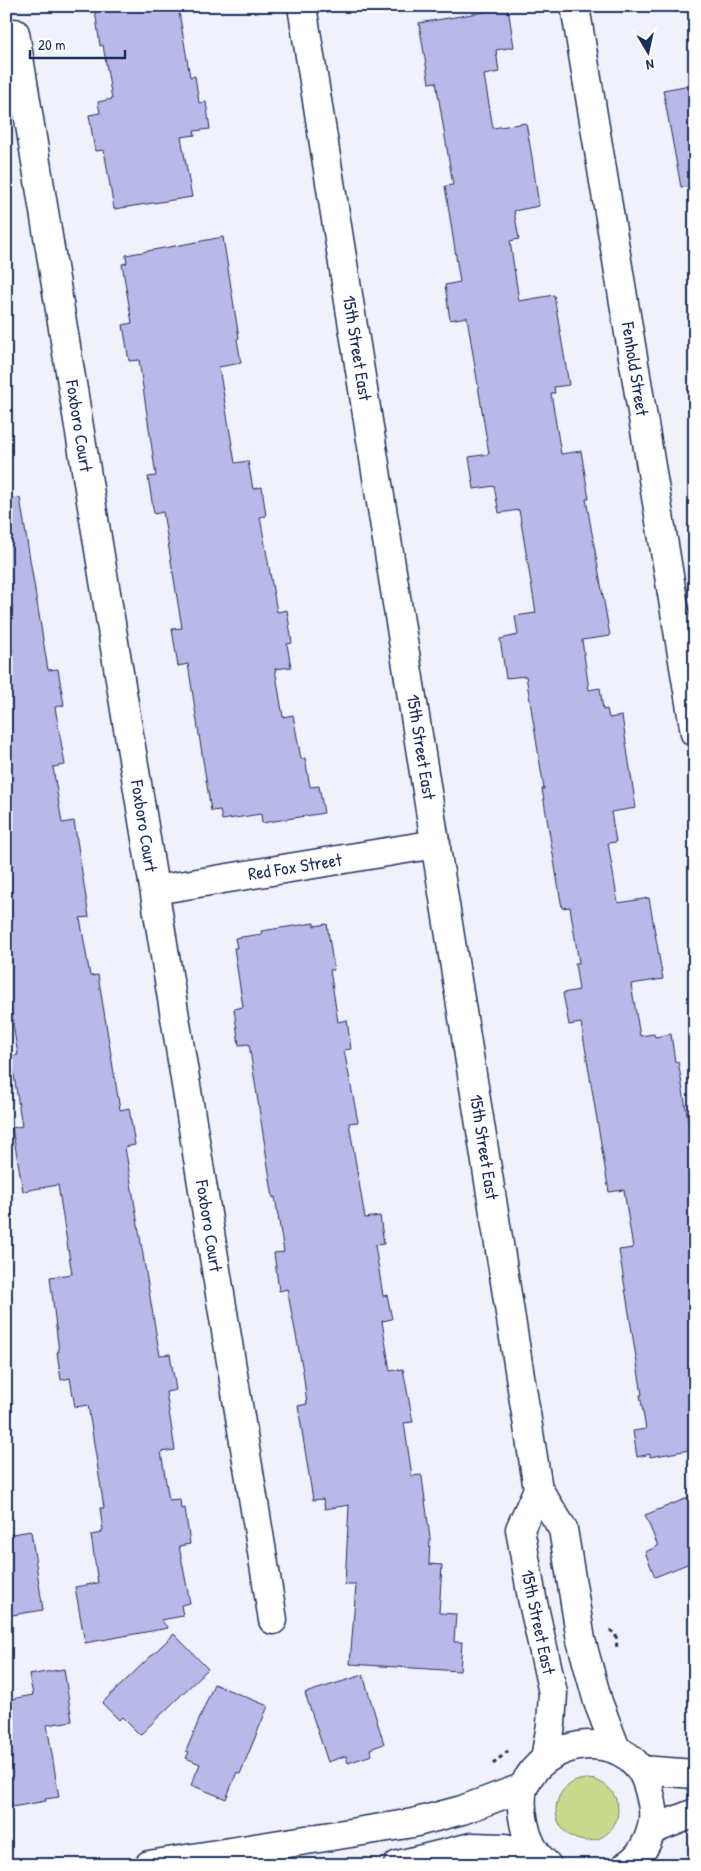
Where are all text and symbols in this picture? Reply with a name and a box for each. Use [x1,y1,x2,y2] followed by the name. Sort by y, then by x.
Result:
[30,28,125,60] scale bar
[624,28,674,78] north arrow
[38,34,65,55] text: 20 m
[644,55,655,75] text: N
[337,294,378,403] street label: 15th Street East
[616,319,655,418] street label: Fenhold Street
[60,377,99,474] street label: Foxboro Court
[401,693,442,802] street label: 15th Street East
[125,777,164,874] street label: Foxboro Court
[246,847,344,886] street label: Red Fox Street
[464,1093,505,1202] street label: 15th Street East
[190,1177,229,1274] street label: Foxboro Court
[515,1567,562,1677] street label: 15th Street East

